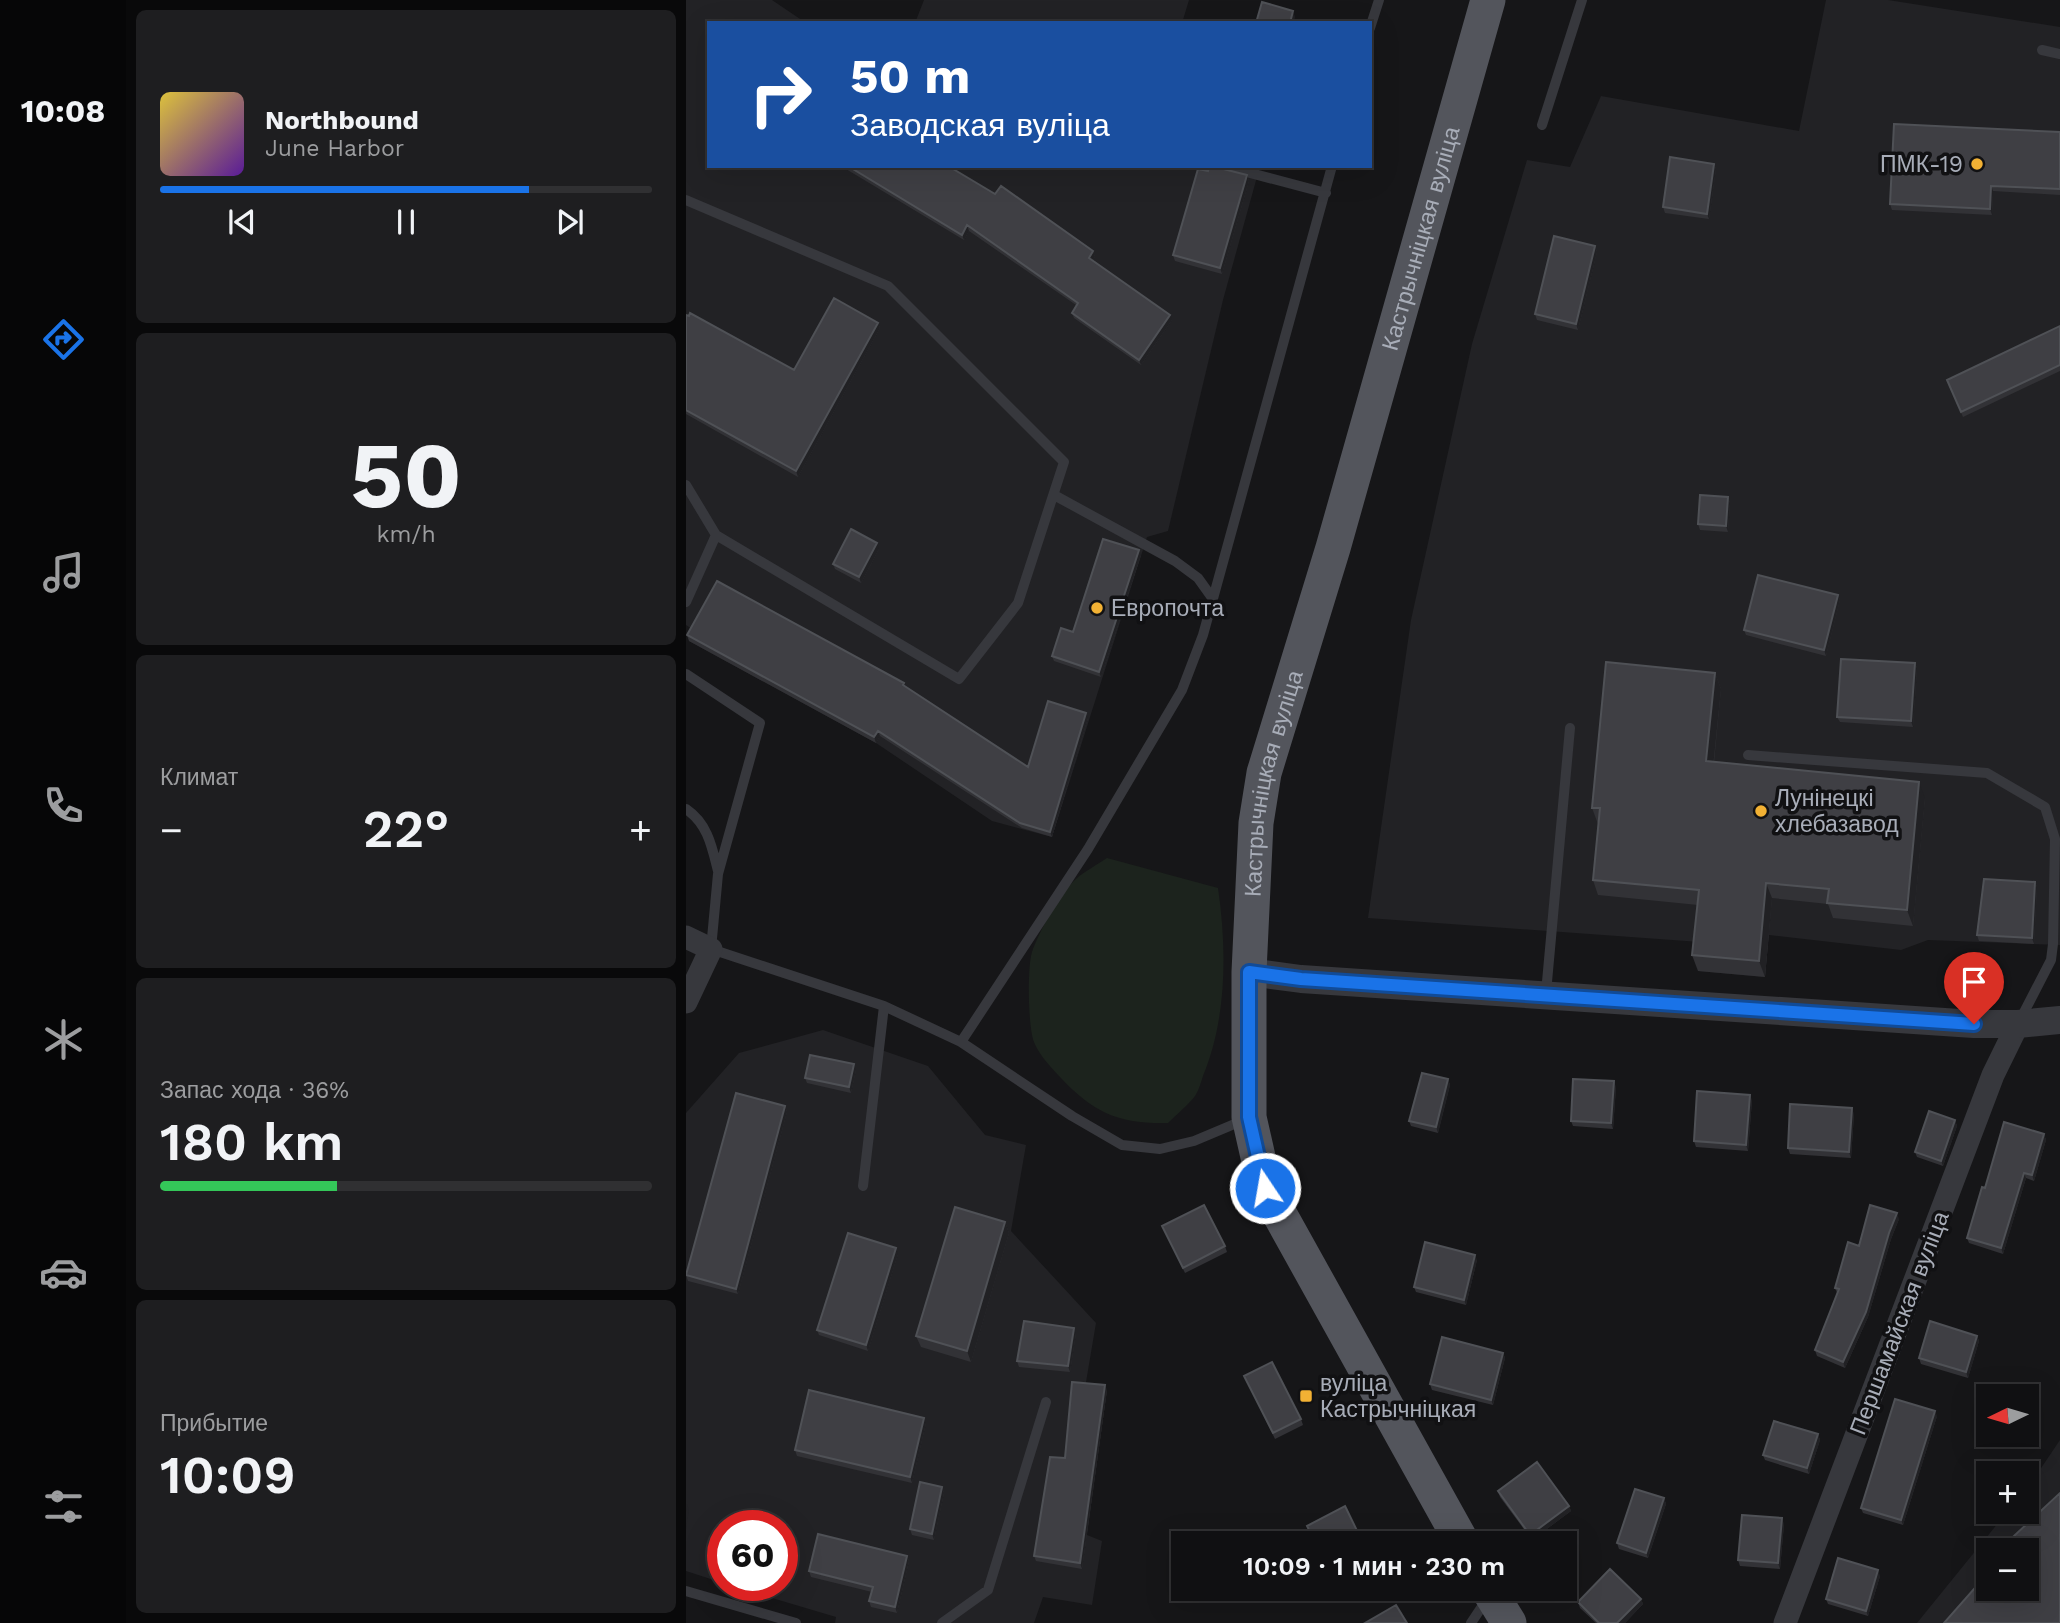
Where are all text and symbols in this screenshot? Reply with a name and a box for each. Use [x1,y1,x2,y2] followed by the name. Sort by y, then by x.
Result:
[850,47,970,105] text: 50 m
[735,49,826,140] icon: right
[21,92,105,130] text: 10:08
[265,105,419,135] text: Northbound
[850,106,1110,144] text: Заводская вуліца
[1377,123,1466,354] street label: Кастрычніцкая вуліца
[265,135,404,162] text: June Harbor
[1880,151,1963,178] place label: ПМК-19
[1969,156,1985,172] marker: ПМК-19
[223,203,261,241] icon: previous
[387,203,425,241] icon: pause
[551,203,589,241] icon: next
[39,315,88,364] icon: directions
[350,422,462,529] text: 50
[376,521,436,548] text: km/h
[39,548,88,597] icon: music
[1111,595,1224,622] place label: Европочта
[1089,600,1105,616] marker: Европочта
[1240,667,1309,898] street label: Кастрычніцкая вуліца
[160,764,238,791] text: Климат
[39,781,88,830] icon: phone
[1775,785,1899,838] place label: Лунінецкі хлебазавод
[363,799,449,860] text: 22°
[1753,803,1769,819] marker: Лунінецкі хлебазавод
[160,808,183,852] text: −
[629,808,652,852] text: +
[1944,952,2004,1024] pin
[1955,963,1993,1001] icon: arrive
[39,1015,88,1064] icon: climate
[160,1077,349,1104] text: Запас хода · 36%
[160,1112,343,1173] text: 180 km
[1228,1151,1302,1225] position arrow
[1844,1207,1955,1439] street label: Першамайская вуліца
[39,1248,88,1297] icon: car
[1320,1370,1476,1423] place label: вуліца Кастрычніцкая
[1976,1384,2039,1447] north arrow
[1976,1384,2039,1601] map controls
[1298,1388,1314,1404] marker: вуліца Кастрычніцкая
[160,1410,268,1437] text: Прибытие
[160,1445,295,1506] text: 10:09
[1976,1461,2039,1524] button: +
[39,1482,88,1531] icon: filters
[707,1510,798,1601] speed limit sign: 60
[1976,1538,2039,1601] button: −
[1243,1551,1505,1581] text: 10:09 · 1 мин · 230 m

